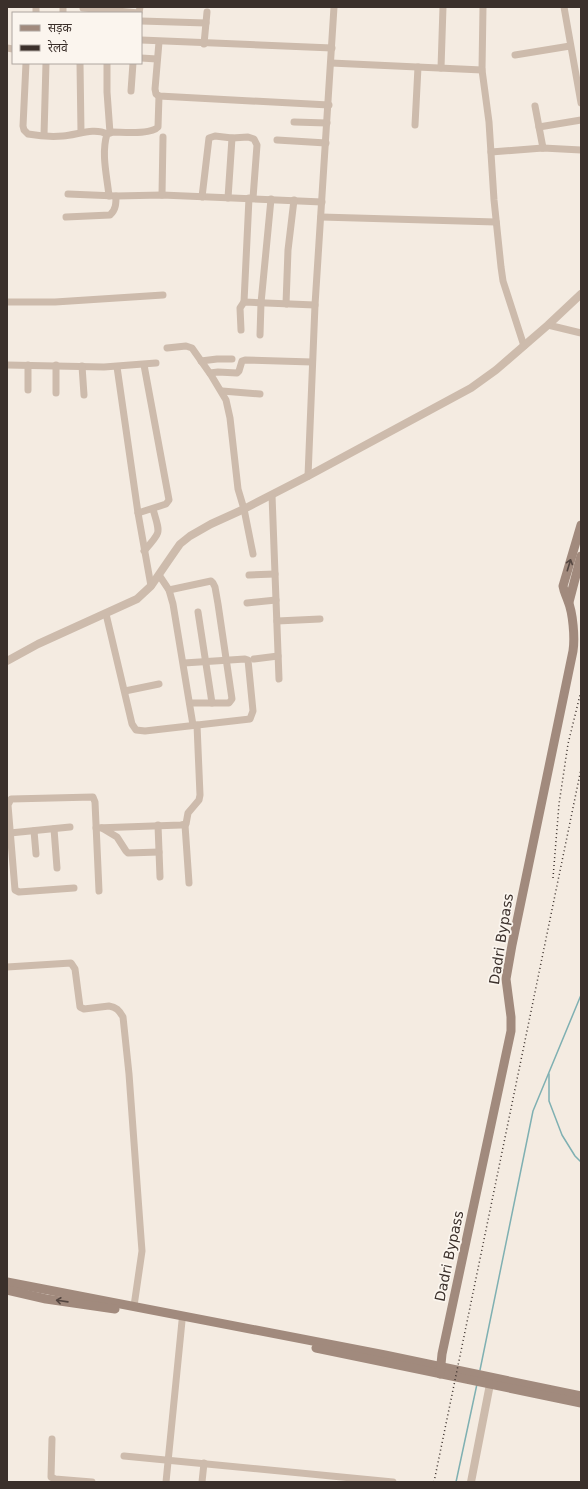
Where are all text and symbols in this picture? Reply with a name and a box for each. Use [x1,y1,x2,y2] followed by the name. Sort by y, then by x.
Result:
[12,12,142,64] legend
[48,21,73,35] text: सड़क
[48,40,68,55] text: रेलवे
[566,558,573,571] one-way arrow
[486,892,516,986] street label: Dadri Bypass
[432,1209,466,1303] street label: Dadri Bypass
[56,1297,69,1305] one-way arrow

